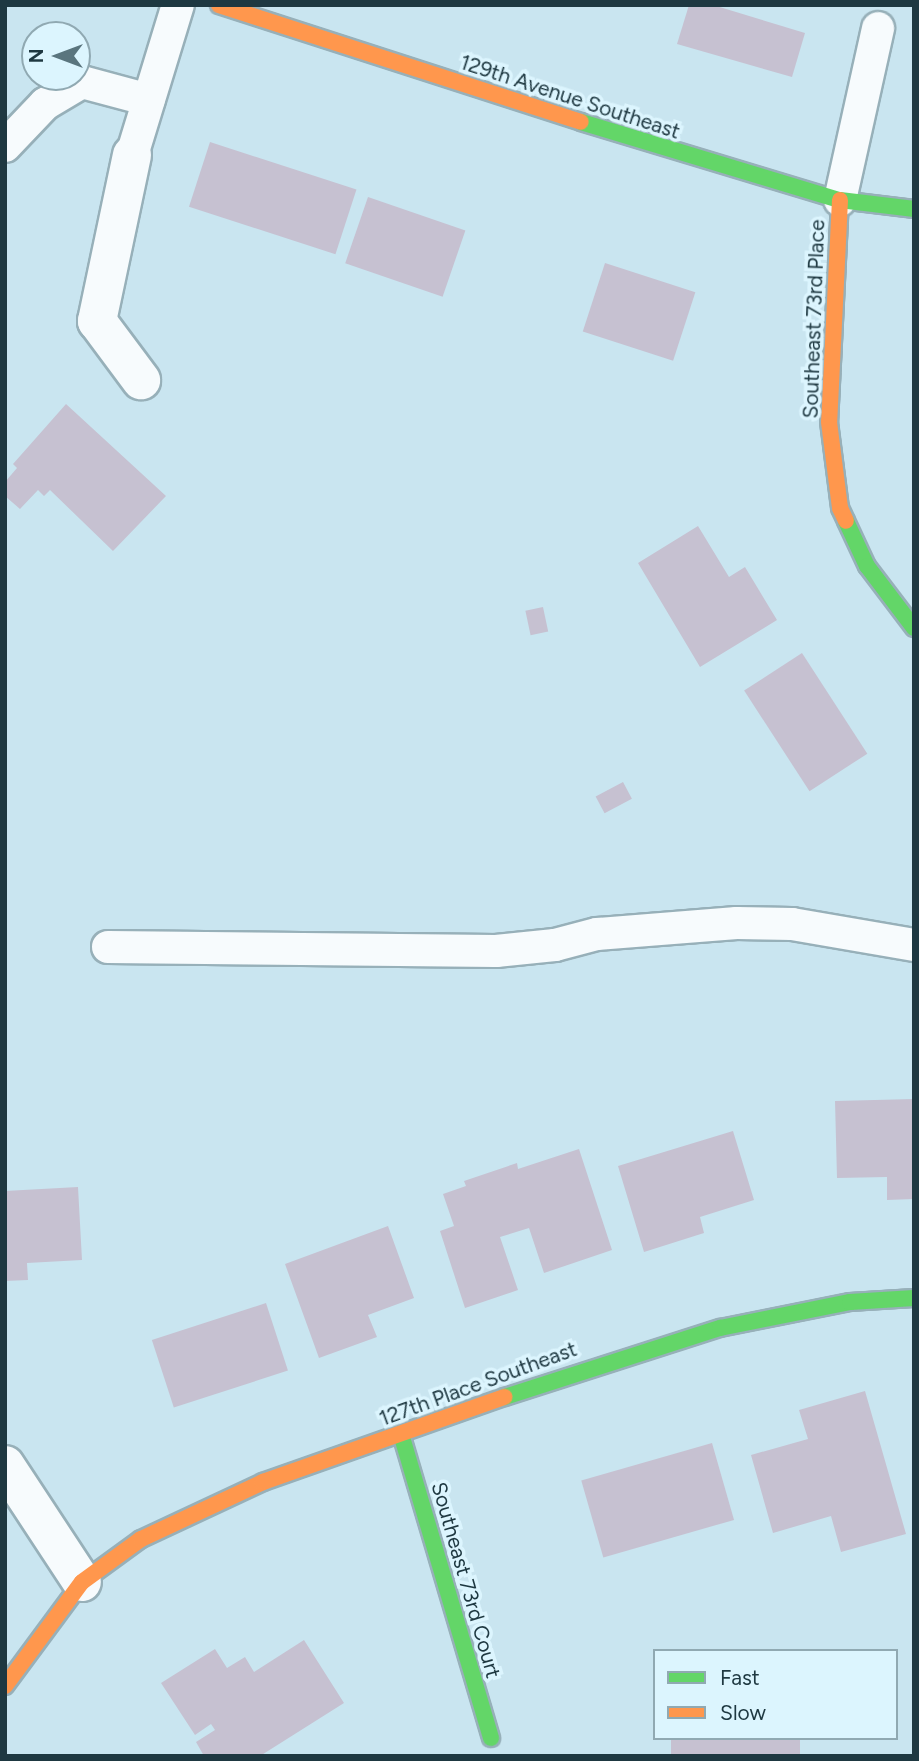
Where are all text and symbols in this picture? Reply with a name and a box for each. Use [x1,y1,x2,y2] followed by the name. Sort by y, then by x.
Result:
[21,21,91,91] north arrow
[25,49,48,63] text: N
[457,50,683,144] street label: 129th Avenue Southeast
[798,219,830,419] street label: Southeast 73rd Place
[376,1337,580,1431] street label: 127th Place Southeast
[426,1479,506,1681] street label: Southeast 73rd Court
[653,1649,898,1740] legend
[720,1665,760,1690] text: Fast
[720,1700,766,1725] text: Slow

